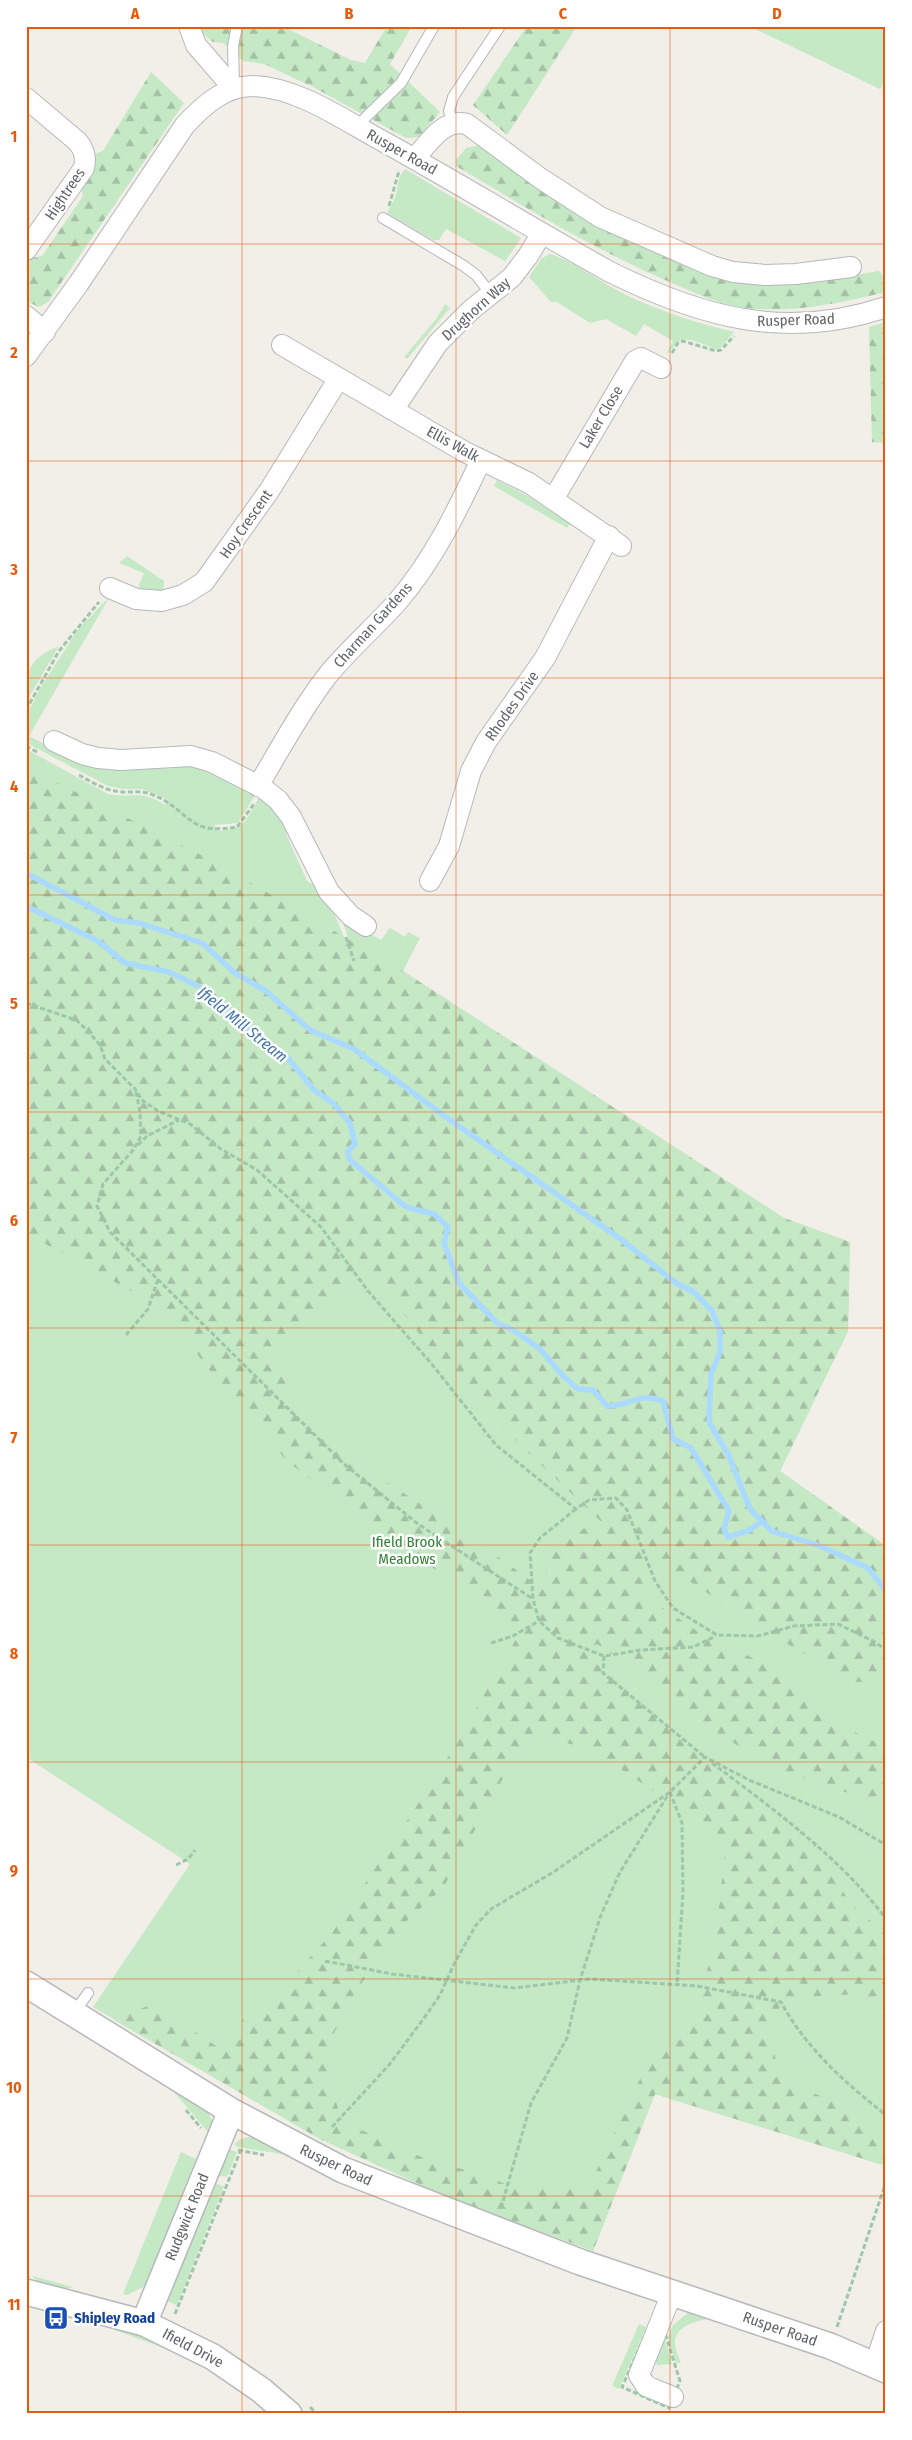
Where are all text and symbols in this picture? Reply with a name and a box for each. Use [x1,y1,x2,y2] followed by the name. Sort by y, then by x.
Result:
[130,4,140,23] text: A
[345,4,354,23] text: B
[559,4,568,23] text: C
[772,4,782,23] text: D
[364,125,440,179] street label: Rusper Road
[11,127,17,146] text: 1
[41,165,89,223] street label: Hightrees
[438,273,514,344] street label: Drughorn Way
[757,310,835,330] street label: Rusper Road
[9,343,18,362] text: 2
[575,382,627,452] street label: Laker Close
[423,422,483,466] street label: Ellis Walk
[216,486,276,562] street label: Hoy Crescent
[9,560,18,579] text: 3
[330,579,416,671] street label: Charman Gardens
[481,668,543,744] street label: Rhodes Drive
[10,777,18,796] text: 4
[194,982,291,1066] water label: Ifield Mill Stream
[10,994,18,1013] text: 5
[10,1211,18,1230] text: 6
[11,1428,18,1447] text: 7
[372,1533,442,1568] park label: Ifield Brook Meadows
[10,1644,19,1663] text: 8
[10,1861,18,1880] text: 9
[6,2078,22,2097] text: 10
[297,2140,375,2190] street label: Rusper Road
[161,2171,213,2263] street label: Rudgwick Road
[7,2295,21,2314] text: 11
[43,2305,69,2331] bus stop icon: Shipley Road
[740,2308,820,2350] street label: Rusper Road
[74,2309,155,2327] place label: Shipley Road
[159,2324,227,2372] street label: Ifield Drive

